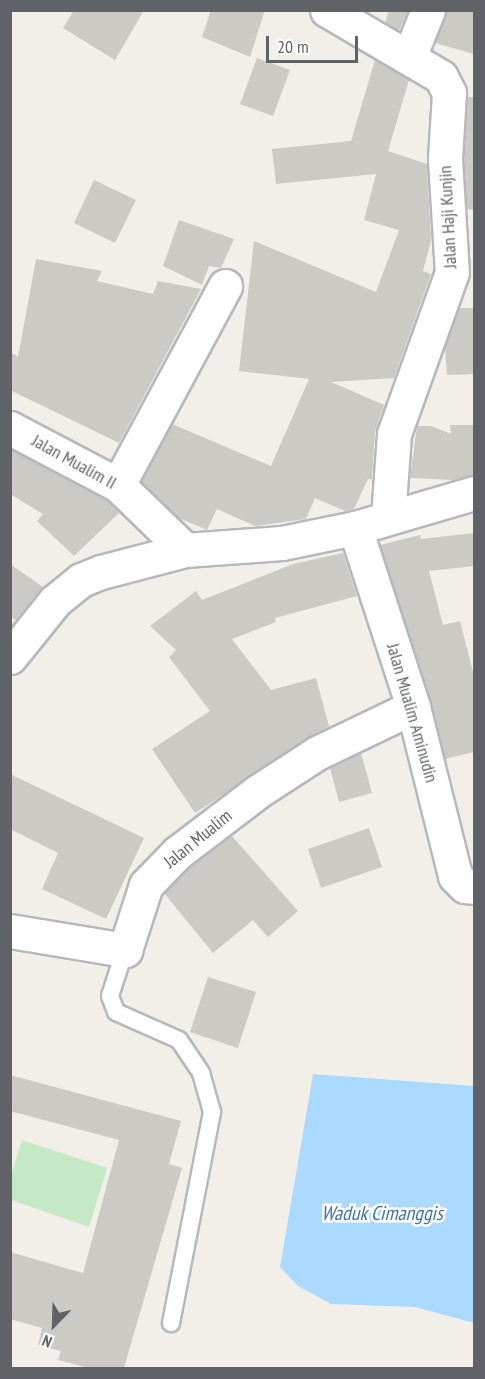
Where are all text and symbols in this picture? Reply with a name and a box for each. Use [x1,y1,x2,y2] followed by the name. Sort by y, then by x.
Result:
[269,24,360,62] scale bar
[277,35,309,58] text: 20 m
[435,165,461,269] street label: Jalan Haji Kunjin
[28,430,120,494] street label: Jalan Mualim II
[382,641,442,785] street label: Jalan Mualim Aminudin
[160,805,236,873] street label: Jalan Mualim
[321,1201,443,1225] water label: Waduk Cimanggis
[24,1295,84,1355] north arrow
[39,1331,55,1352] text: N

